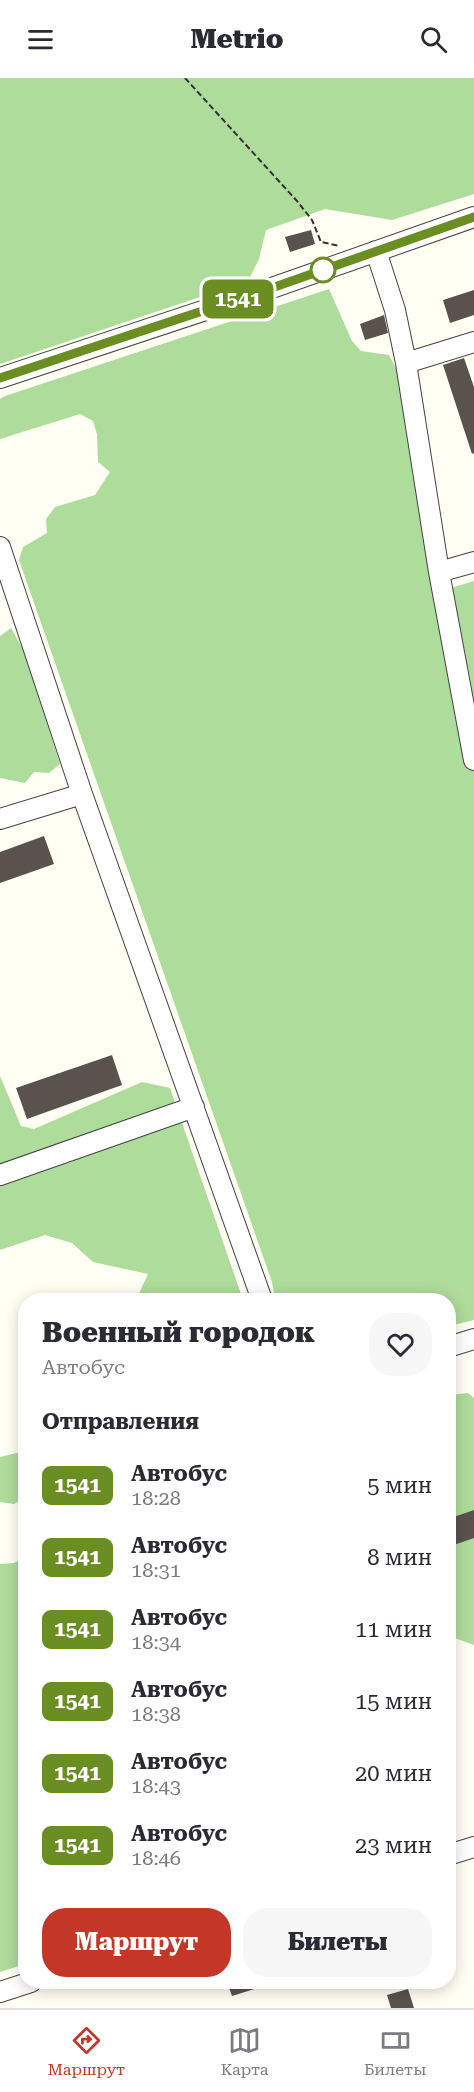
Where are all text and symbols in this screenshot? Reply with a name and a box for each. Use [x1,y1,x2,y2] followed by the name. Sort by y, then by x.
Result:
[24,23,57,56] icon: menu
[191,23,283,55] text: Metrio
[417,23,450,56] icon: search
[310,257,336,283] unlabelled marker
[196,280,280,318] line badge: 1541
[214,287,262,311] text: 1541
[369,1313,432,1376] button: heart
[42,1316,315,1349] text: Военный городок
[42,1355,125,1379] text: Автобус
[42,1409,199,1434] text: Отправления
[131,1461,227,1486] text: Автобус
[54,1473,101,1497] text: 1541
[367,1473,432,1498] text: 5 мин
[131,1486,181,1510] text: 18:28
[131,1533,227,1558] text: Автобус
[54,1545,101,1569] text: 1541
[367,1545,432,1570] text: 8 мин
[131,1558,181,1582] text: 18:31
[131,1605,227,1630] text: Автобус
[54,1617,101,1641] text: 1541
[355,1617,432,1642] text: 11 мин
[131,1630,181,1654] text: 18:34
[131,1677,227,1702] text: Автобус
[54,1689,101,1713] text: 1541
[355,1689,432,1714] text: 15 мин
[131,1702,181,1726] text: 18:38
[131,1749,227,1774] text: Автобус
[54,1761,101,1785] text: 1541
[355,1761,432,1786] text: 20 мин
[131,1774,181,1798] text: 18:43
[131,1821,227,1846] text: Автобус
[54,1833,101,1857] text: 1541
[355,1833,432,1858] text: 23 мин
[131,1846,181,1870] text: 18:46
[42,1908,231,1977] button: Маршрут
[243,1908,432,1977] button: Билеты
[48,2024,125,2079] tab: Маршрут
[221,2024,269,2079] tab: Карта
[364,2024,426,2079] tab: Билеты

